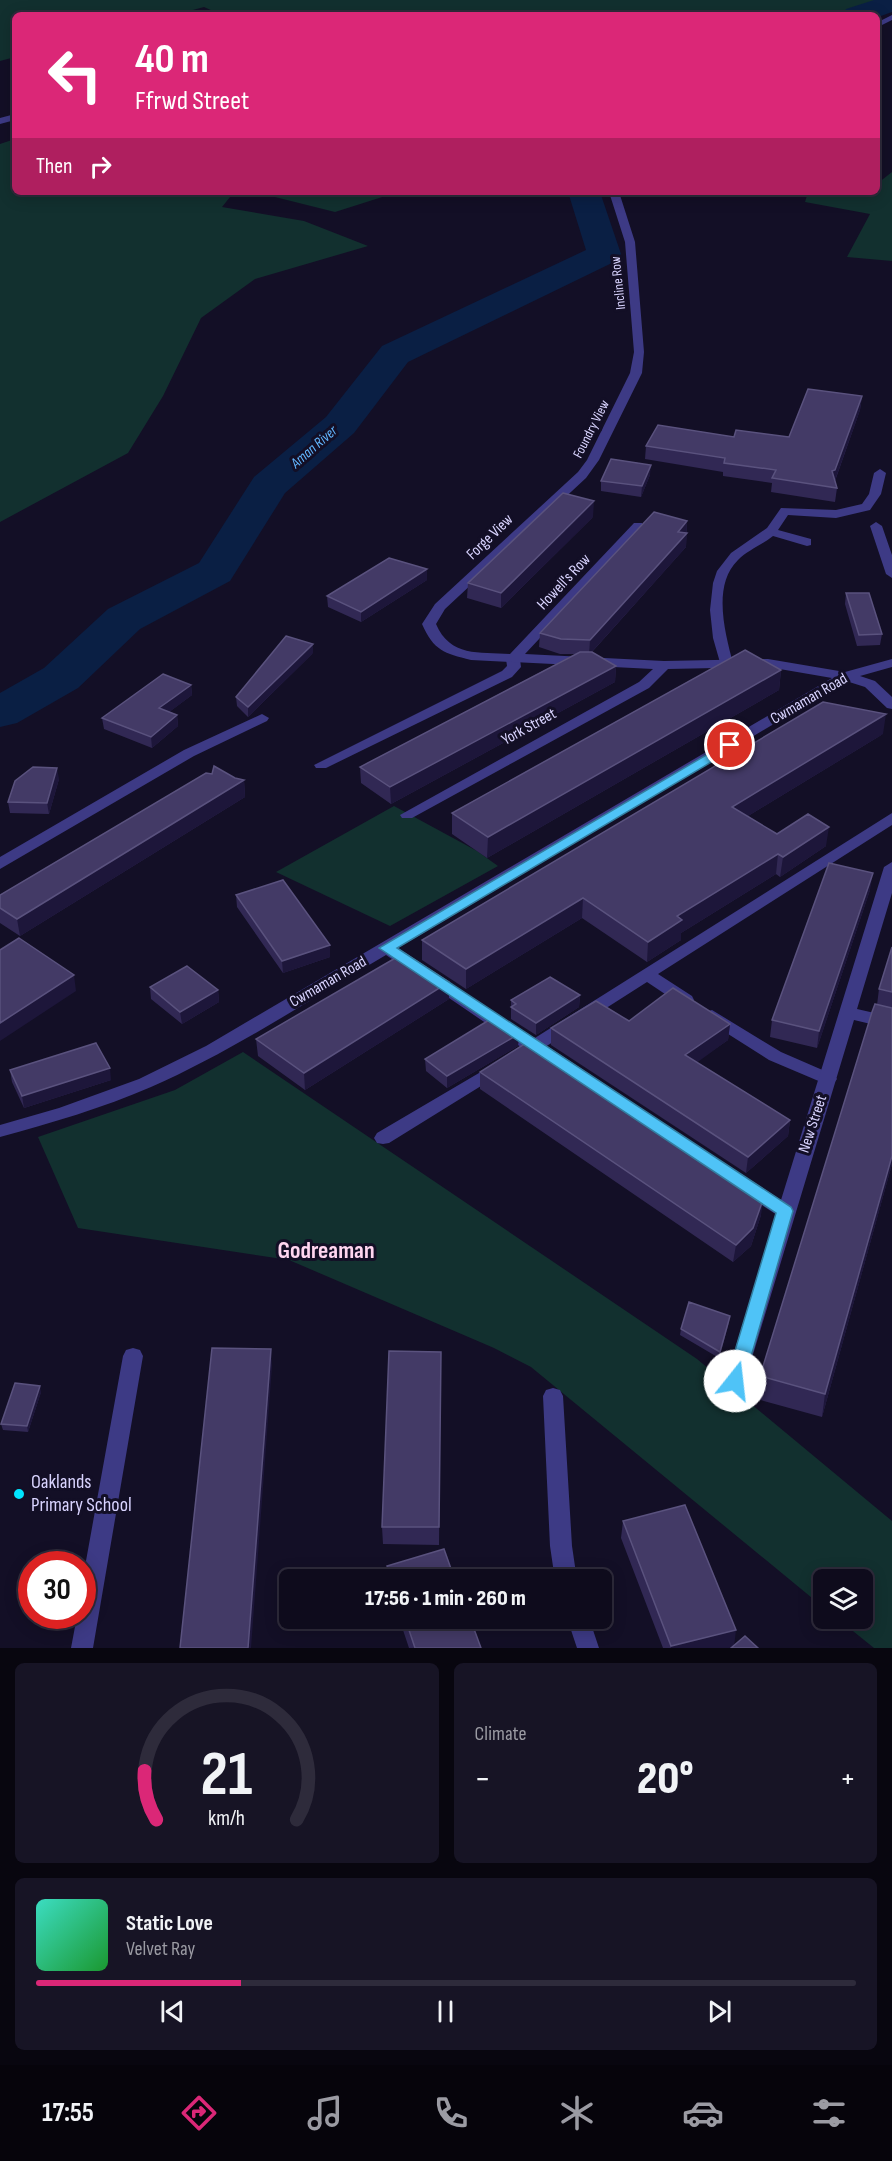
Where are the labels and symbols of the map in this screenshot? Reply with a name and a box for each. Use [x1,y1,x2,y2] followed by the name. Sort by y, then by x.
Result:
[607,255,629,311] street label: Incline Row
[569,397,613,461] street label: Foundry View
[286,421,342,473] water label: Aman River
[463,510,517,564] street label: Forge View
[533,550,595,614] street label: Howell's Row
[767,669,851,729] street label: Cwmaman Road
[498,704,560,750] street label: York Street
[704,719,755,770] pin
[286,952,370,1012] street label: Cwmaman Road
[795,1093,831,1155] street label: New Street
[277,1236,375,1265] district label: Godreaman
[703,1349,767,1413] position arrow
[31,1470,132,1517] place label: Oaklands Primary School
[12,1487,26,1501] marker: Oaklands Primary School
[18,1551,96,1629] speed limit sign: 30

